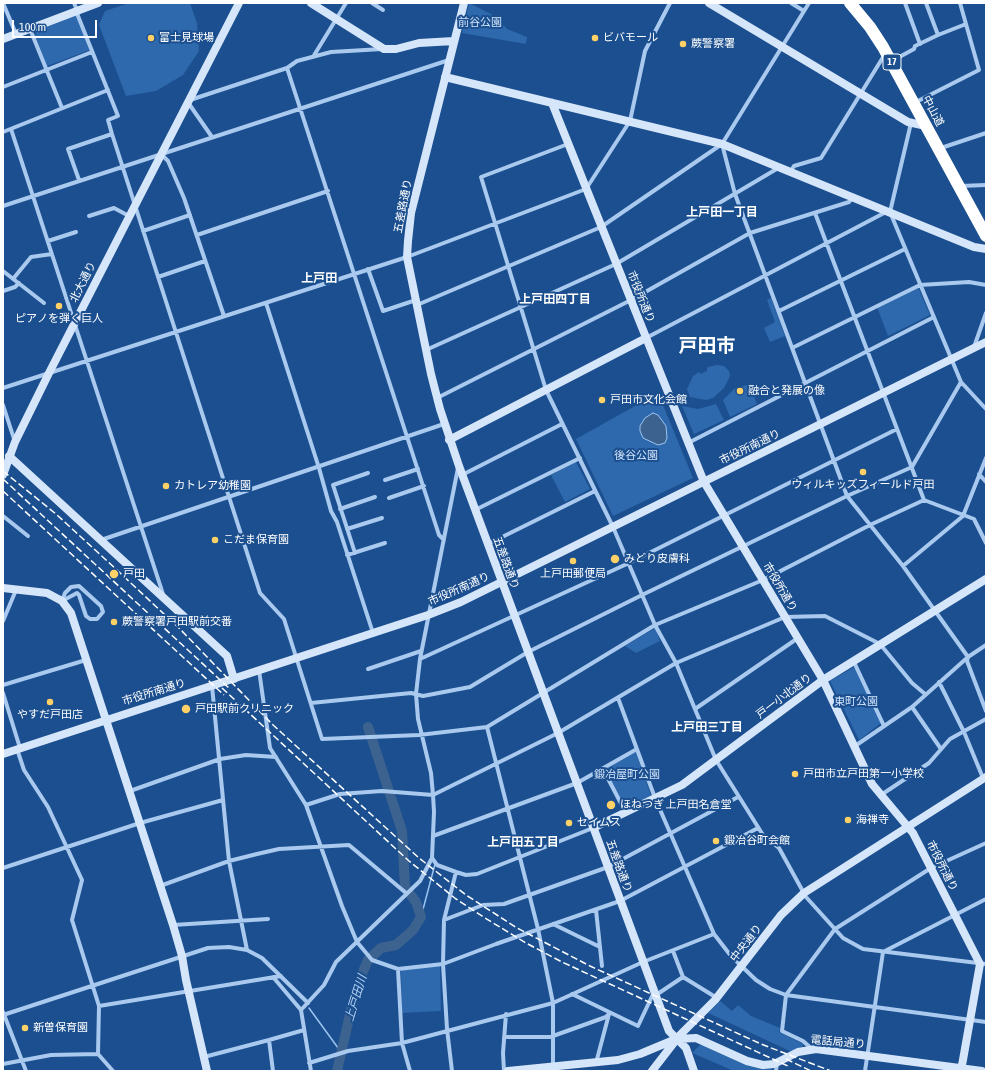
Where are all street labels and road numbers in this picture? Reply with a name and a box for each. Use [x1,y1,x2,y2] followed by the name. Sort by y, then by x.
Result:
[883,54,901,70] road number: 17
[919,93,947,129] street label: 中山道
[391,178,415,234] street label: 五差路通り
[67,259,99,305] street label: 北大通り
[625,269,657,325] street label: 市役所通り
[717,427,783,467] street label: 市役所南通り
[490,535,522,591] street label: 五差路通り
[760,560,800,614] street label: 市役所通り
[426,570,492,608] street label: 市役所南通り
[754,671,814,721] street label: 戸一小北通り
[121,676,187,708] street label: 市役所南通り
[603,838,635,894] street label: 五差路通り
[924,839,960,893] street label: 市役所通り
[727,922,765,964] street label: 中央通り
[810,1033,866,1051] street label: 電話局通り

